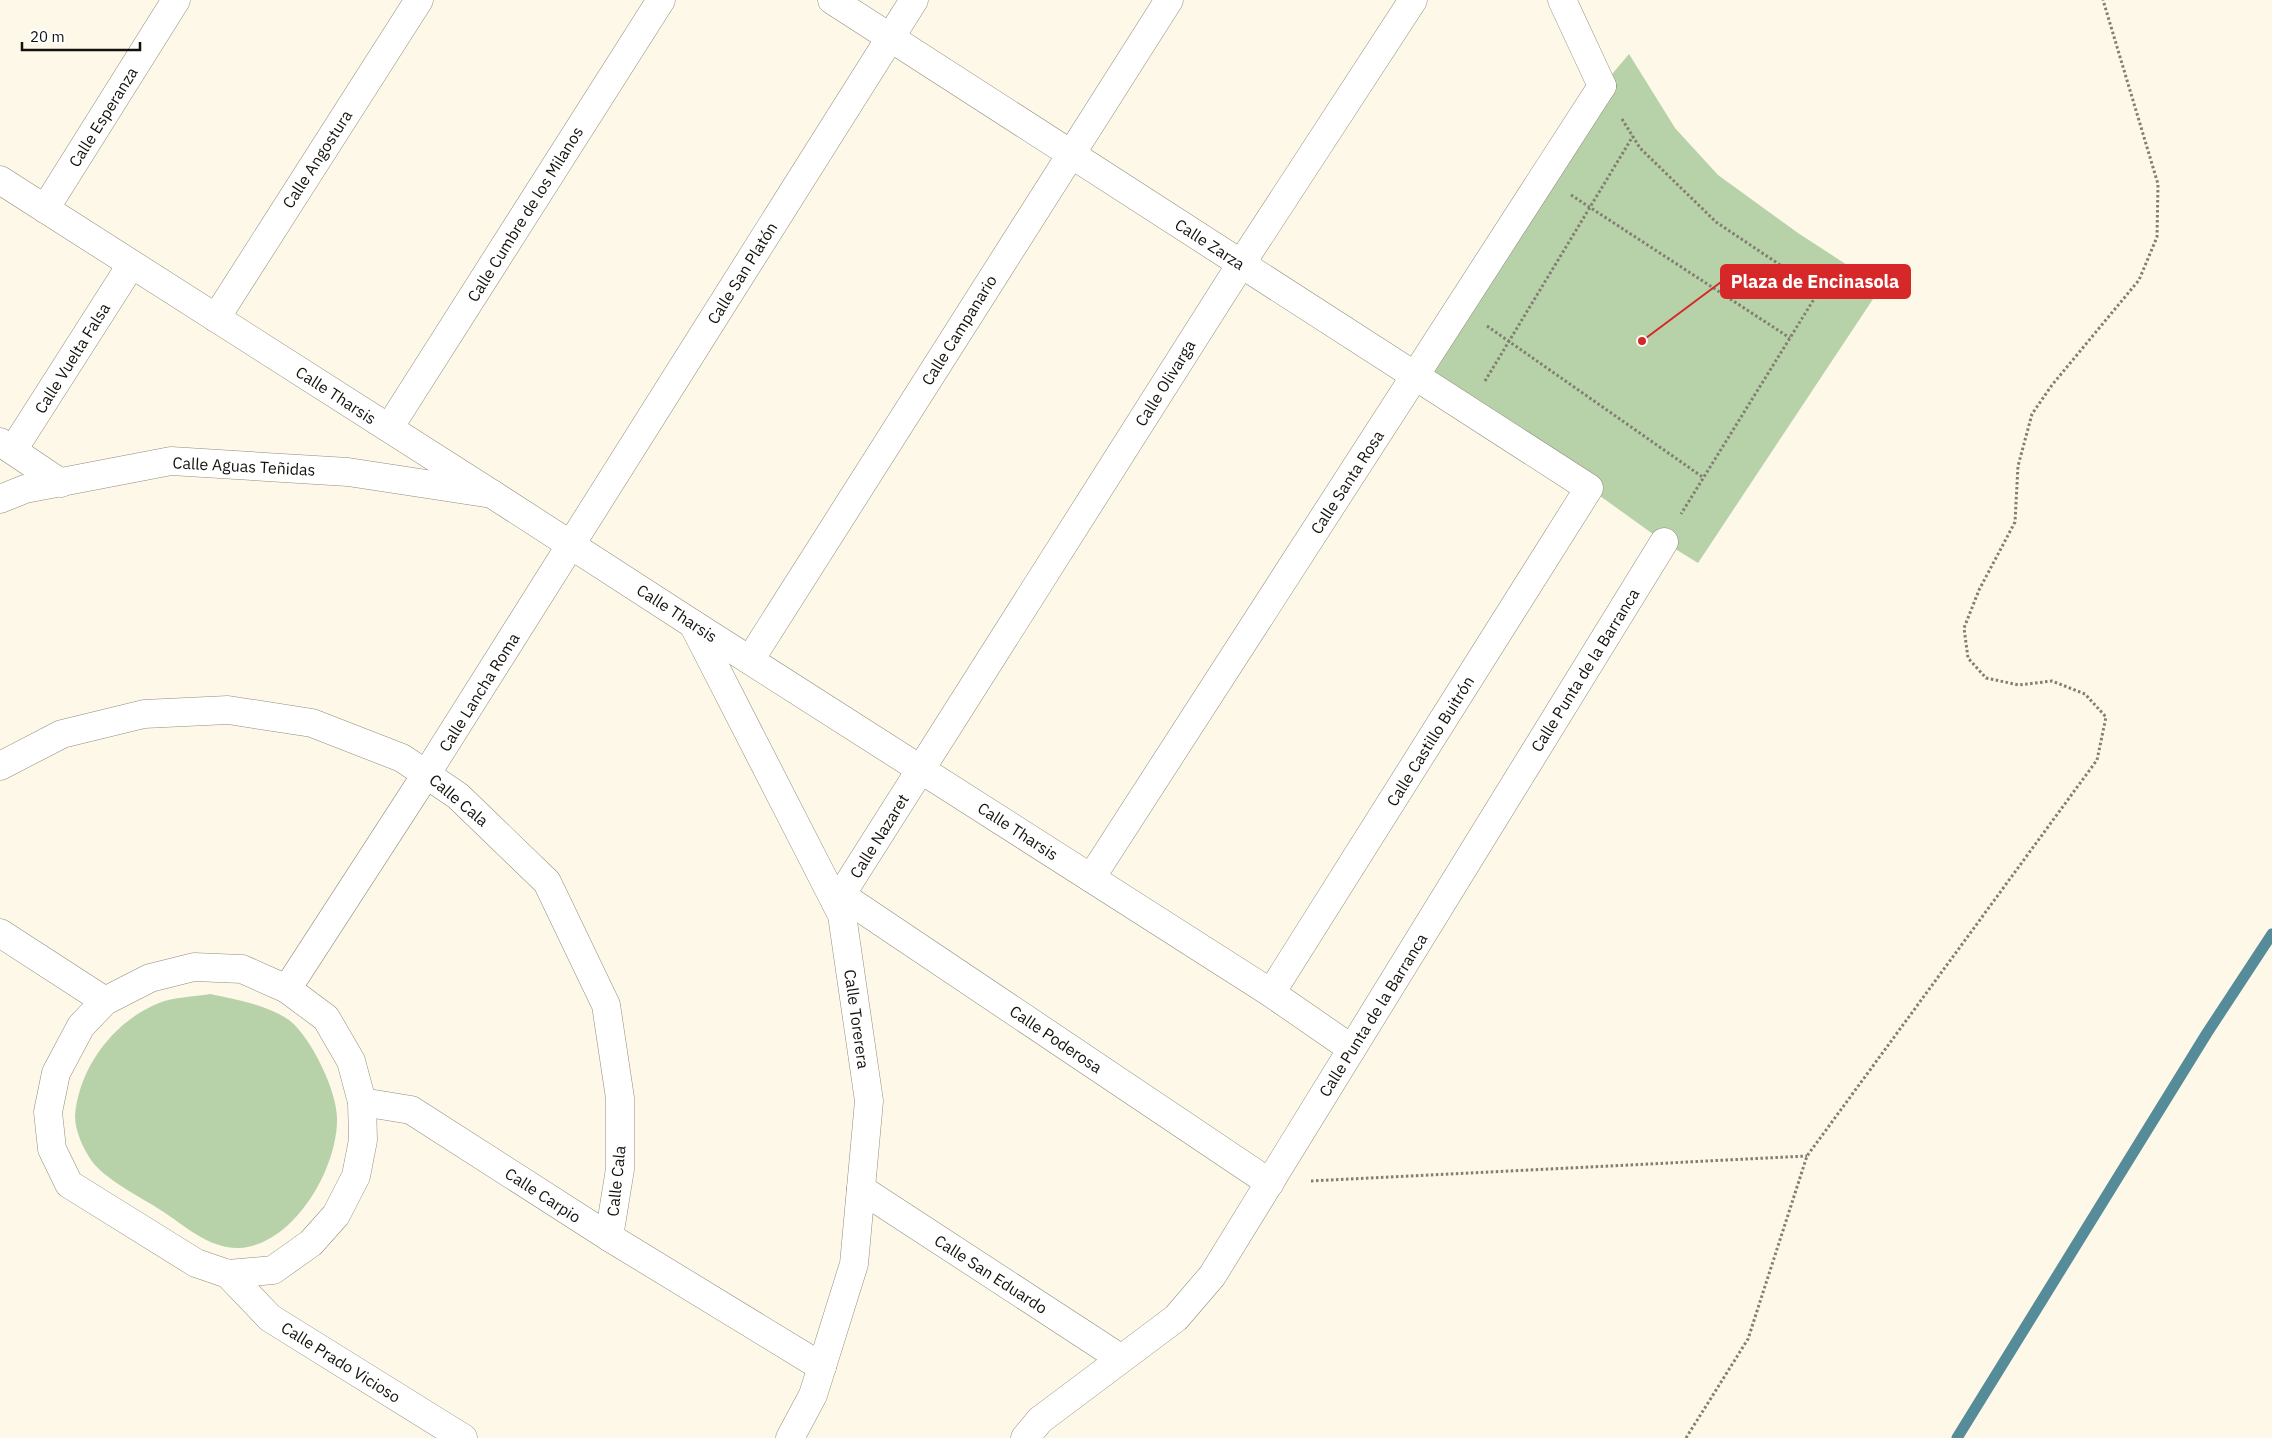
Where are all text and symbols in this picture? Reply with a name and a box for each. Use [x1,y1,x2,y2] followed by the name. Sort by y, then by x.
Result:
[22,20,140,52] scale bar
[30,27,65,46] text: 20 m
[64,63,142,171] street label: Calle Esperanza
[278,106,356,212] street label: Calle Angostura
[463,123,587,305] street label: Calle Cumbre de los Milanos
[1171,214,1249,274] street label: Calle Zarza
[703,218,781,328] street label: Calle San Platón
[1721,265,1910,298] callout: Plaza de Encinasola
[1731,270,1899,293] text: Plaza de Encinasola
[917,271,1001,389] street label: Calle Campanario
[30,299,114,417] street label: Calle Vuelta Falsa
[1131,336,1200,430] street label: Calle Olivarga
[292,362,380,428] street label: Calle Tharsis
[1306,426,1388,538] street label: Calle Santa Rosa
[172,452,316,480] street label: Calle Aguas Teñidas
[633,580,721,646] street label: Calle Tharsis
[1526,584,1644,755] street label: Calle Punta de la Barranca
[434,629,524,755] street label: Calle Lancha Roma
[1382,672,1478,810] street label: Calle Castillo Buitrón
[425,770,493,831] street label: Calle Cala
[845,790,913,882] street label: Calle Nazaret
[974,798,1062,864] street label: Calle Tharsis
[1314,929,1432,1100] street label: Calle Punta de la Barranca
[840,968,874,1070] street label: Calle Torerera
[1006,1001,1106,1078] street label: Calle Poderosa
[602,1144,630,1217] street label: Calle Cala
[501,1163,585,1227] street label: Calle Carpio
[931,1230,1051,1318] street label: Calle San Eduardo
[278,1317,404,1407] street label: Calle Prado Vicioso

